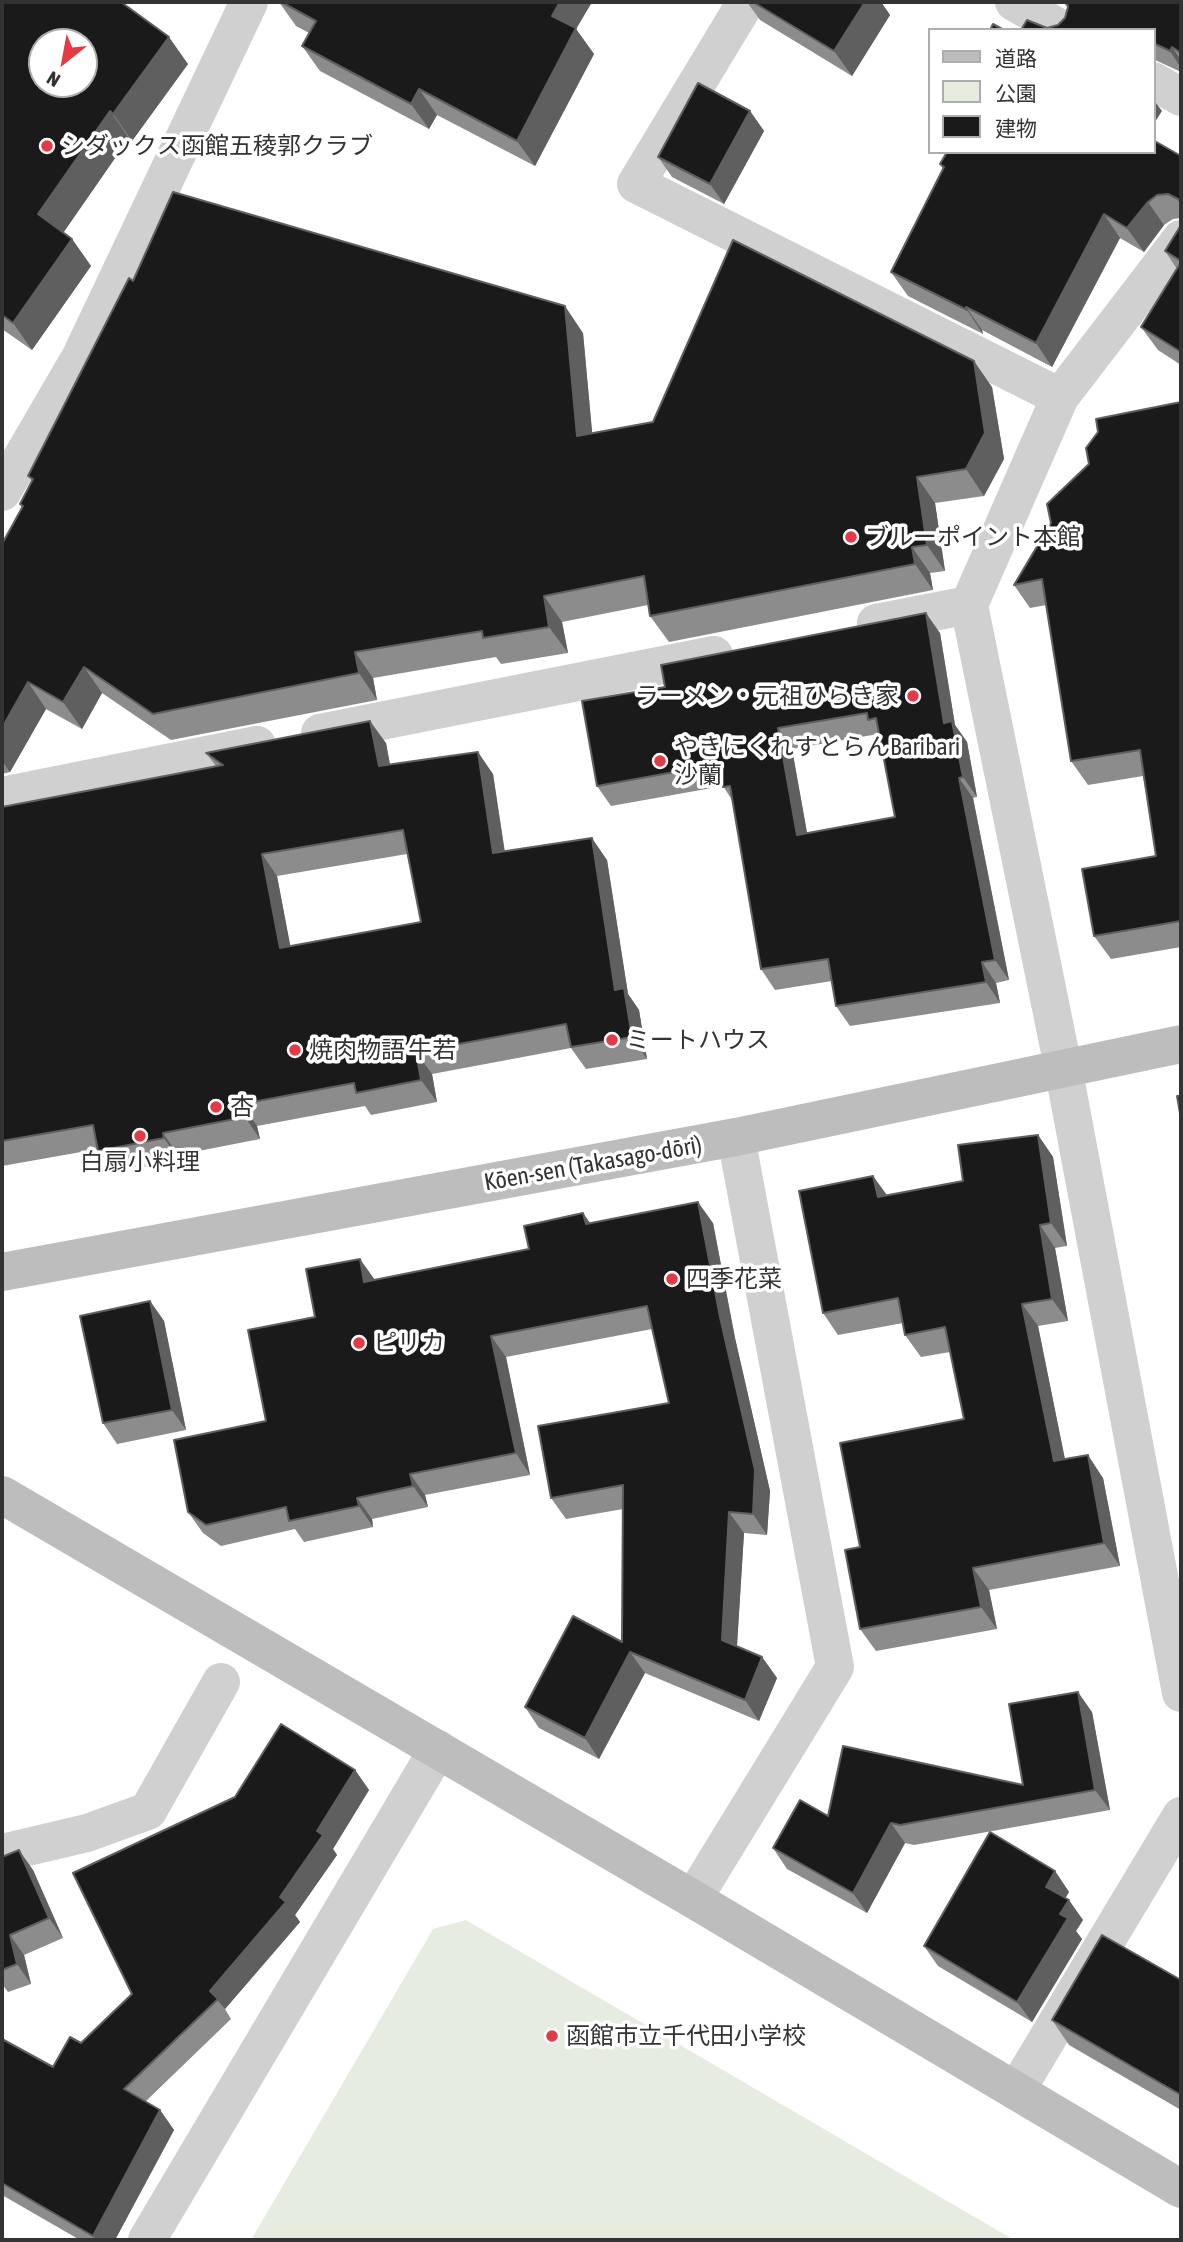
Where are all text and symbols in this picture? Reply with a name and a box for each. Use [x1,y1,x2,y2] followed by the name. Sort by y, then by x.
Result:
[28,28,98,98] north arrow
[928,28,1155,154] legend
[995,46,1037,70] text: 道路
[43,67,64,92] text: N
[995,81,1037,105] text: 公園
[995,116,1037,140] text: 建物
[61,132,373,160] place label: シダックス函館五稜郭クラブ
[39,138,55,154] marker: シダックス函館五稜郭クラブ
[865,523,1081,551] place label: ブルーポイント本館
[843,529,859,545] marker: ブルーポイント本館
[635,682,899,710] place label: ラーメン・元祖ひらき家
[905,688,921,704] marker: ラーメン・元祖ひらき家
[674,733,960,789] place label: やきにくれすとらんBaribari 沙蘭
[652,753,668,769] marker: やきにくれすとらんBaribari 沙蘭
[626,1026,770,1054] place label: ミートハウス
[604,1032,620,1048] marker: ミートハウス
[309,1036,456,1064] place label: 焼肉物語 牛若
[287,1042,303,1058] marker: 焼肉物語 牛若
[230,1093,254,1121] place label: 杏
[208,1099,224,1115] marker: 杏
[132,1128,148,1144] marker: 白扇小料理
[482,1131,704,1197] street label: Kōen-sen (Takasago-dōri)
[80,1148,200,1176] place label: 白扇小料理
[686,1265,782,1293] place label: 四季花菜
[664,1271,680,1287] marker: 四季花菜
[373,1329,445,1357] place label: ピリカ
[351,1335,367,1351] marker: ピリカ
[566,2022,806,2050] place label: 函館市立千代田小学校
[544,2028,560,2044] marker: 函館市立千代田小学校

